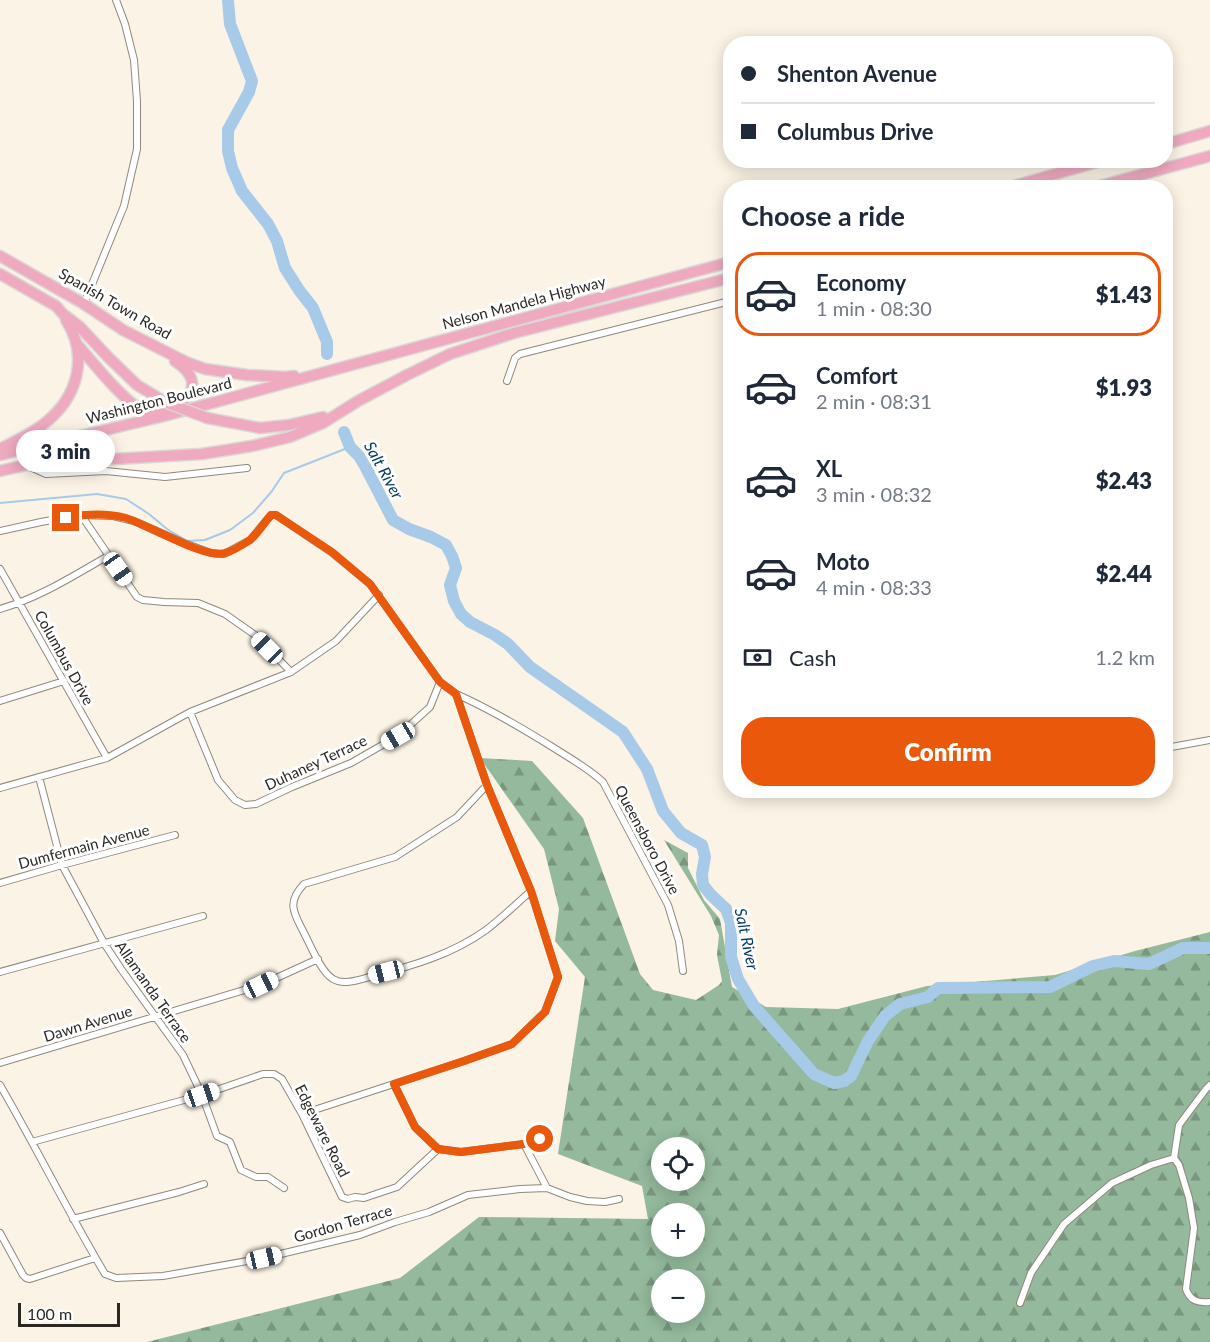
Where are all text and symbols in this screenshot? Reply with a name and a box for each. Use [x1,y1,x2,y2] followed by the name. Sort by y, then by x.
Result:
[777,60,937,87] text: Shenton Avenue
[777,118,934,145] text: Columbus Drive
[741,199,905,232] text: Choose a ride
[56,264,175,343] street label: Spanish Town Road
[744,267,798,321] icon: car
[816,269,906,296] text: Economy
[440,271,608,333] street label: Nelson Mandela Highway
[1096,281,1152,308] text: $1.43
[816,296,932,320] text: 1 min · 08:30
[744,360,798,414] icon: car
[816,362,898,389] text: Comfort
[84,373,233,427] street label: Washington Boulevard
[1096,374,1152,401] text: $1.93
[816,389,932,413] text: 2 min · 08:31
[16,431,116,473] callout: 3 min
[361,438,408,502] water label: Salt River
[41,439,90,463] text: 3 min
[744,453,798,507] icon: car
[816,455,842,482] text: XL
[1096,467,1152,494] text: $2.43
[816,482,932,506] text: 3 min · 08:32
[52,504,79,531] route end
[744,546,798,600] icon: car
[816,548,870,575] text: Moto
[100,549,136,589] car
[1096,560,1152,587] text: $2.44
[816,575,932,599] text: 4 min · 08:33
[31,607,98,708] street label: Columbus Drive
[248,629,286,667] car
[741,641,774,674] icon: cash
[789,644,836,671] text: Cash
[1095,645,1155,669] text: 1.2 km
[741,717,1155,786] button: Confirm
[378,719,418,753] car
[262,731,370,794] street label: Duhaney Terrace
[612,782,684,897] street label: Queensboro Drive
[16,820,151,872] street label: Dumfermain Avenue
[732,906,763,972] water label: Salt River
[112,937,196,1046] street label: Allamanda Terrace
[366,959,406,985] car
[241,969,281,1001] car
[41,1001,134,1045] street label: Dawn Avenue
[182,1081,222,1109] car
[292,1081,354,1180] street label: Edgeware Road
[526,1125,553,1152] route start
[651,1137,705,1323] map controls
[651,1137,705,1191] button: locate
[292,1200,394,1246] street label: Gordon Terrace
[651,1203,705,1257] button: +
[244,1245,284,1271] car
[651,1269,705,1323] button: −
[18,1300,120,1328] scale bar
[27,1304,72,1323] text: 100 m

